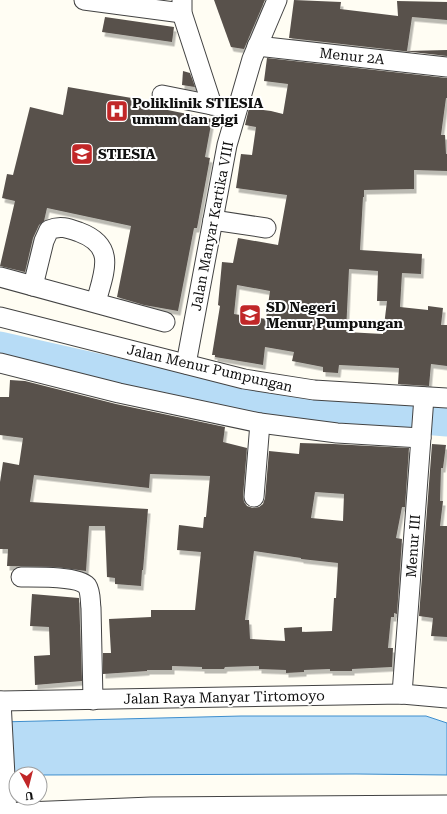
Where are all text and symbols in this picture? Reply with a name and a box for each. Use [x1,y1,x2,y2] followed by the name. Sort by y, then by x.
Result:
[319,45,386,67] street label: Menur 2A
[132,95,263,127] place label: Poliklinik STIESIA umum dan gigi
[104,98,130,124] hospital icon: Poliklinik STIESIA umum dan gigi
[188,140,236,312] street label: Jalan Manyar Kartika VIII
[69,141,95,167] school or university icon: STIESIA
[98,146,156,162] place label: STIESIA
[266,299,404,331] place label: SD Negeri Menur Pumpungan
[237,302,263,328] school or university icon: SD Negeri Menur Pumpungan
[126,341,294,395] street label: Jalan Menur Pumpungan
[403,514,423,578] street label: Menur III
[123,687,325,707] street label: Jalan Raya Manyar Tirtomoyo
[8,766,48,806] north arrow
[24,788,34,802] text: U

